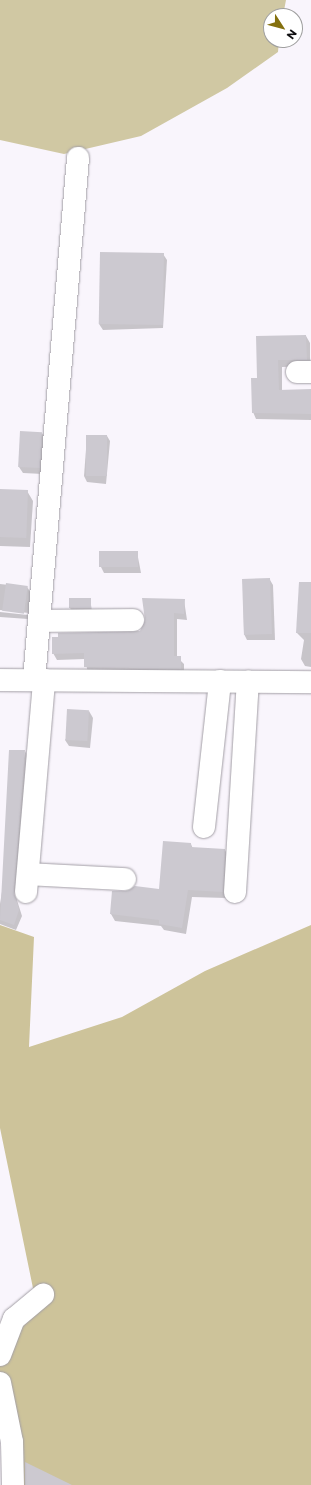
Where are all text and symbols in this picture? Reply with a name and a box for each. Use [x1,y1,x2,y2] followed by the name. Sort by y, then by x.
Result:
[263,8,303,48] north arrow
[284,27,300,42] text: N

